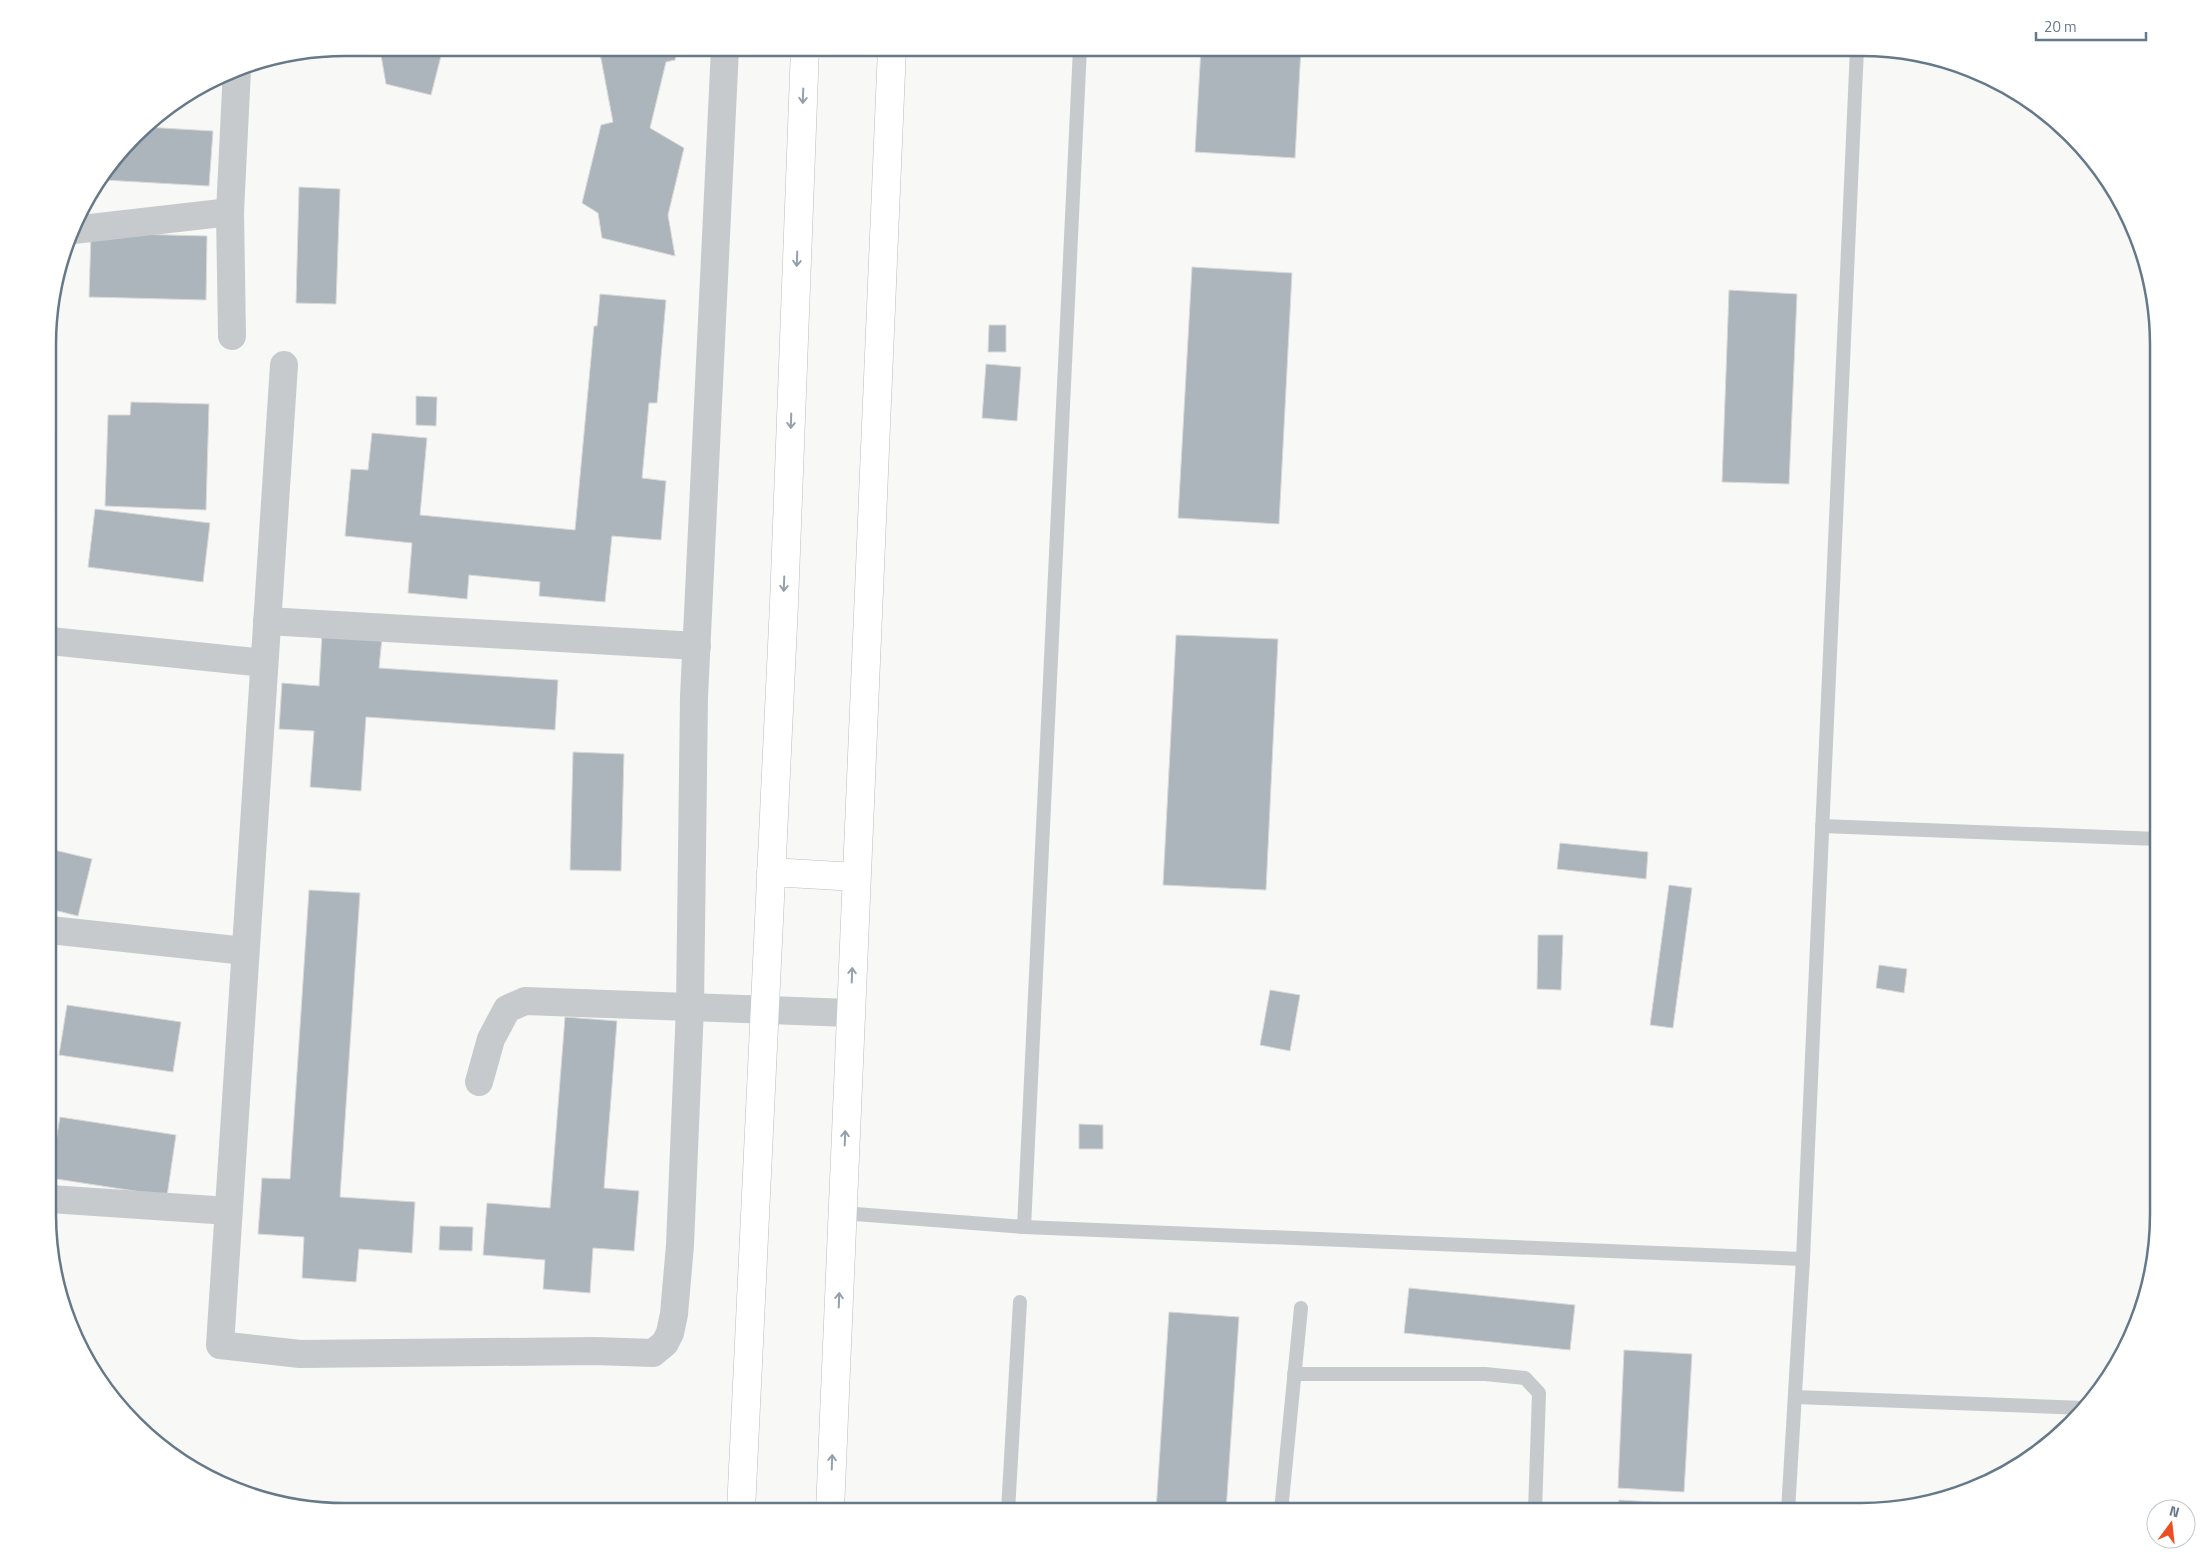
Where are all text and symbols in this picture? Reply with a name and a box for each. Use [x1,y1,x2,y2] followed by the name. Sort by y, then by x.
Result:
[2036,10,2146,42] scale bar
[2044,15,2077,38] text: 20 m
[798,88,808,104] one-way arrow
[792,251,801,267] one-way arrow
[786,413,795,429] one-way arrow
[780,575,789,591] one-way arrow
[847,968,857,984] one-way arrow
[841,1130,850,1146] one-way arrow
[834,1292,843,1308] one-way arrow
[827,1455,837,1471] one-way arrow
[2146,1499,2196,1549] north arrow
[2167,1500,2182,1522] text: N

